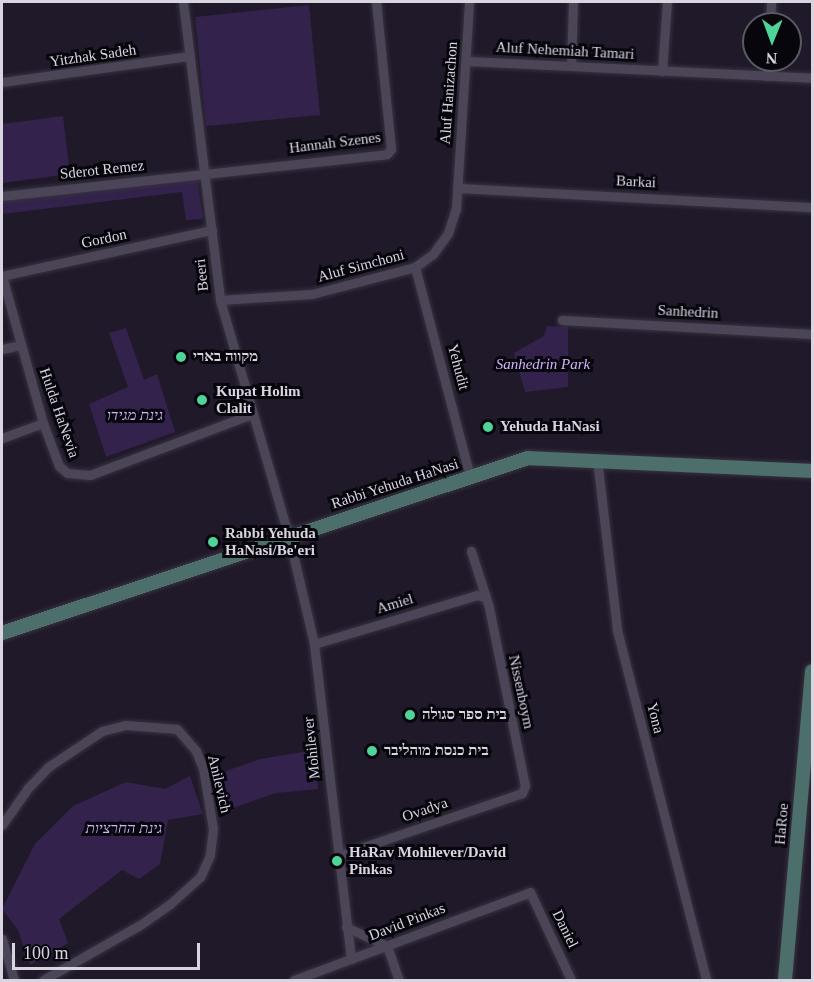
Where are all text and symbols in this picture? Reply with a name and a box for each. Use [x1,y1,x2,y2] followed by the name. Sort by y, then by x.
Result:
[742,12,802,72] north arrow
[495,38,635,64] street label: Aluf Nehemiah Tamari
[49,41,137,71] street label: Yitzhak Sadeh
[436,41,462,145] street label: Aluf Hanizachon
[766,50,778,67] text: N
[288,128,382,158] street label: Hannah Szenes
[59,157,145,183] street label: Sderot Remez
[616,172,656,192] street label: Barkai
[80,225,128,253] street label: Gordon
[316,246,406,286] street label: Aluf Simchoni
[191,258,213,292] street label: Beeri
[657,301,719,323] street label: Sanhedrin
[443,342,473,392] street label: Yehudit
[193,348,258,366] place label: מקווה בארי
[174,350,188,364] marker: מקווה בארי
[496,356,590,374] park label: Sanhedrin Park
[35,366,83,460] street label: Hulda HaNevia
[216,382,301,417] place label: Kupat Holim Clalit
[193,391,211,409] marker: Kupat Holim Clalit
[107,407,163,425] park label: גינת מגידו
[500,418,600,436] place label: Yehuda HaNasi
[481,420,495,434] marker: Yehuda HaNasi
[329,455,461,513] street label: Rabbi Yehuda HaNasi
[225,524,316,559] place label: Rabbi Yehuda HaNasi/Be'eri
[206,535,220,549] marker: Rabbi Yehuda HaNasi/Be'eri
[374,590,416,618] street label: Amiel
[504,653,538,731] street label: Nissenboym
[643,701,667,735] street label: Yona
[422,706,507,724] place label: בית ספר סגולה
[403,708,417,722] marker: בית ספר סגולה
[300,716,324,780] street label: Mohilever
[384,742,489,760] place label: בית כנסת מוהליבר
[365,744,379,758] marker: בית כנסת מוהליבר
[204,753,234,815] street label: Anilevich
[400,794,450,826] street label: Ovadya
[771,802,793,846] street label: HaRoe
[86,820,162,838] park label: גינת החרציות
[349,843,506,878] place label: HaRav Mohilever/David Pinkas
[330,854,344,868] marker: HaRav Mohilever/David Pinkas
[366,899,448,945] street label: David Pinkas
[548,907,582,951] street label: Daniel
[15,931,202,969] scale bar
[23,943,69,963] text: 100 m

